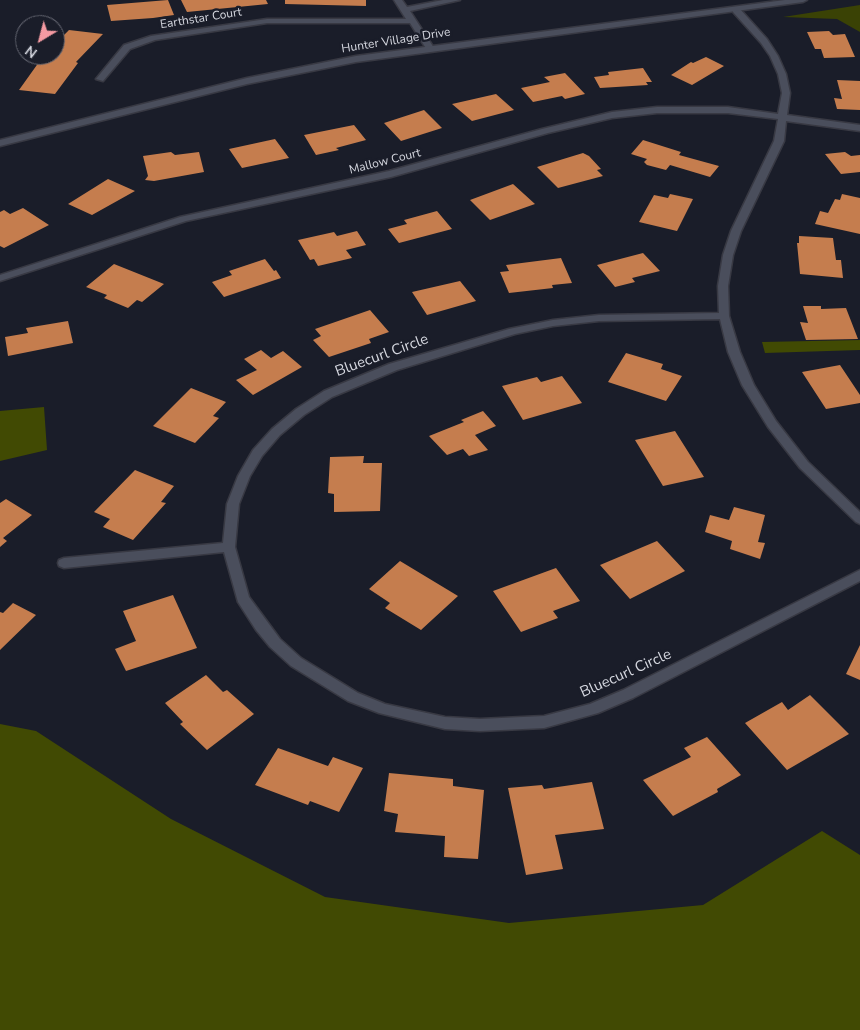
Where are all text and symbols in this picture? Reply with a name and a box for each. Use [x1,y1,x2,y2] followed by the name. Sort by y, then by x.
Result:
[159,5,243,33] street label: Earthstar Court
[15,15,65,65] north arrow
[341,25,451,57] street label: Hunter Village Drive
[21,41,41,62] text: N
[348,146,422,178] street label: Mallow Court
[333,331,431,381] street label: Bluecurl Circle
[578,646,674,702] street label: Bluecurl Circle

